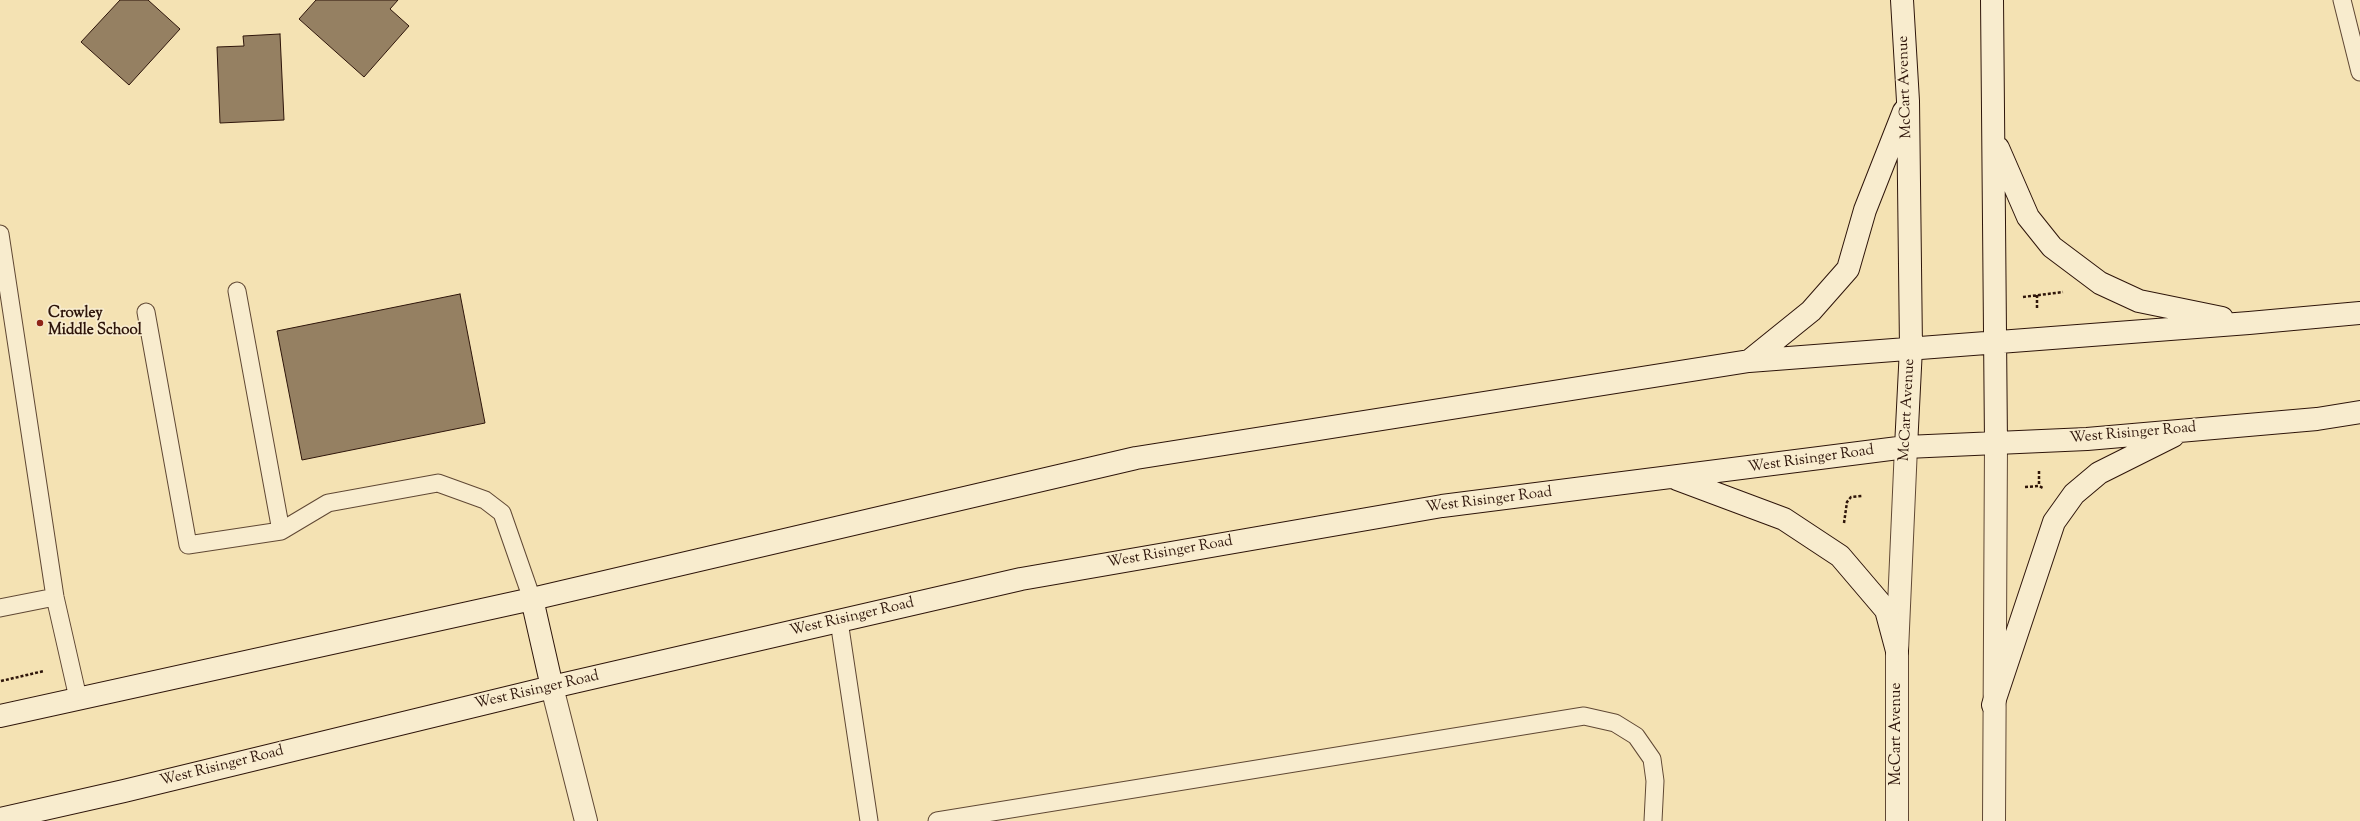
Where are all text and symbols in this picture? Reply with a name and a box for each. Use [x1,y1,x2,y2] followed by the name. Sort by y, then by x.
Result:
[1895,35,1917,139] street label: McCart Avenue
[48,305,142,340] place label: Crowley Middle School
[35,318,45,328] marker: Crowley Middle School
[1896,358,1920,462] street label: McCart Avenue
[2069,419,2197,449] street label: West Risinger Road
[1747,442,1875,478] street label: West Risinger Road
[1425,484,1553,518] street label: West Risinger Road
[1106,533,1234,573] street label: West Risinger Road
[788,595,916,641] street label: West Risinger Road
[473,668,601,714] street label: West Risinger Road
[1888,683,1906,785] street label: McCart Avenue
[158,743,286,791] street label: West Risinger Road

